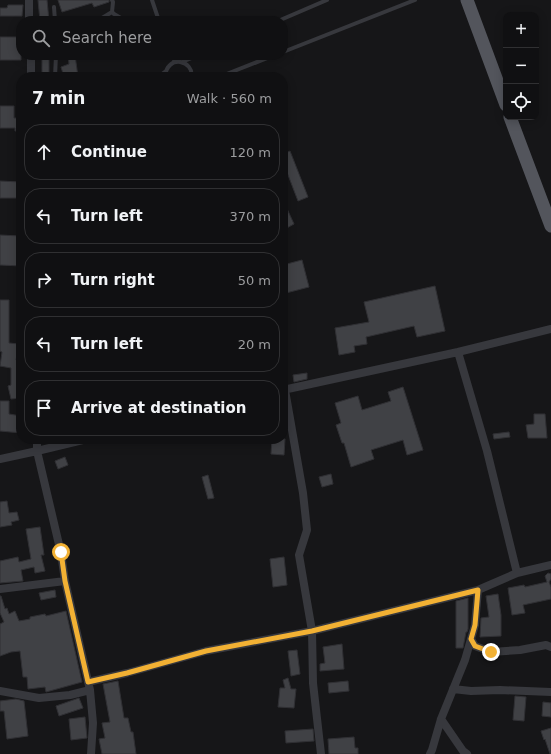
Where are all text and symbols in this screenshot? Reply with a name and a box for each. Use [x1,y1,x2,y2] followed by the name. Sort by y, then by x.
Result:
[503,12,539,120] map controls
[503,12,539,48] button: +
[16,16,288,60] search box
[30,27,52,49] icon: search
[62,29,152,47] text: Search here
[503,48,539,84] button: −
[503,84,539,120] button: locate
[32,88,85,108] text: 7 min
[187,91,272,106] text: Walk · 560 m
[33,141,55,163] icon: ahead
[71,143,147,161] text: Continue
[229,145,271,160] text: 120 m
[33,205,55,227] icon: left
[71,207,143,225] text: Turn left
[229,209,271,224] text: 370 m
[33,269,55,291] icon: right
[71,271,155,289] text: Turn right
[238,273,271,288] text: 50 m
[33,333,55,355] icon: left
[71,335,143,353] text: Turn left
[238,337,271,352] text: 20 m
[33,397,55,419] icon: arrive
[71,399,246,417] text: Arrive at destination
[52,543,70,561] route start
[482,643,500,661] route end

